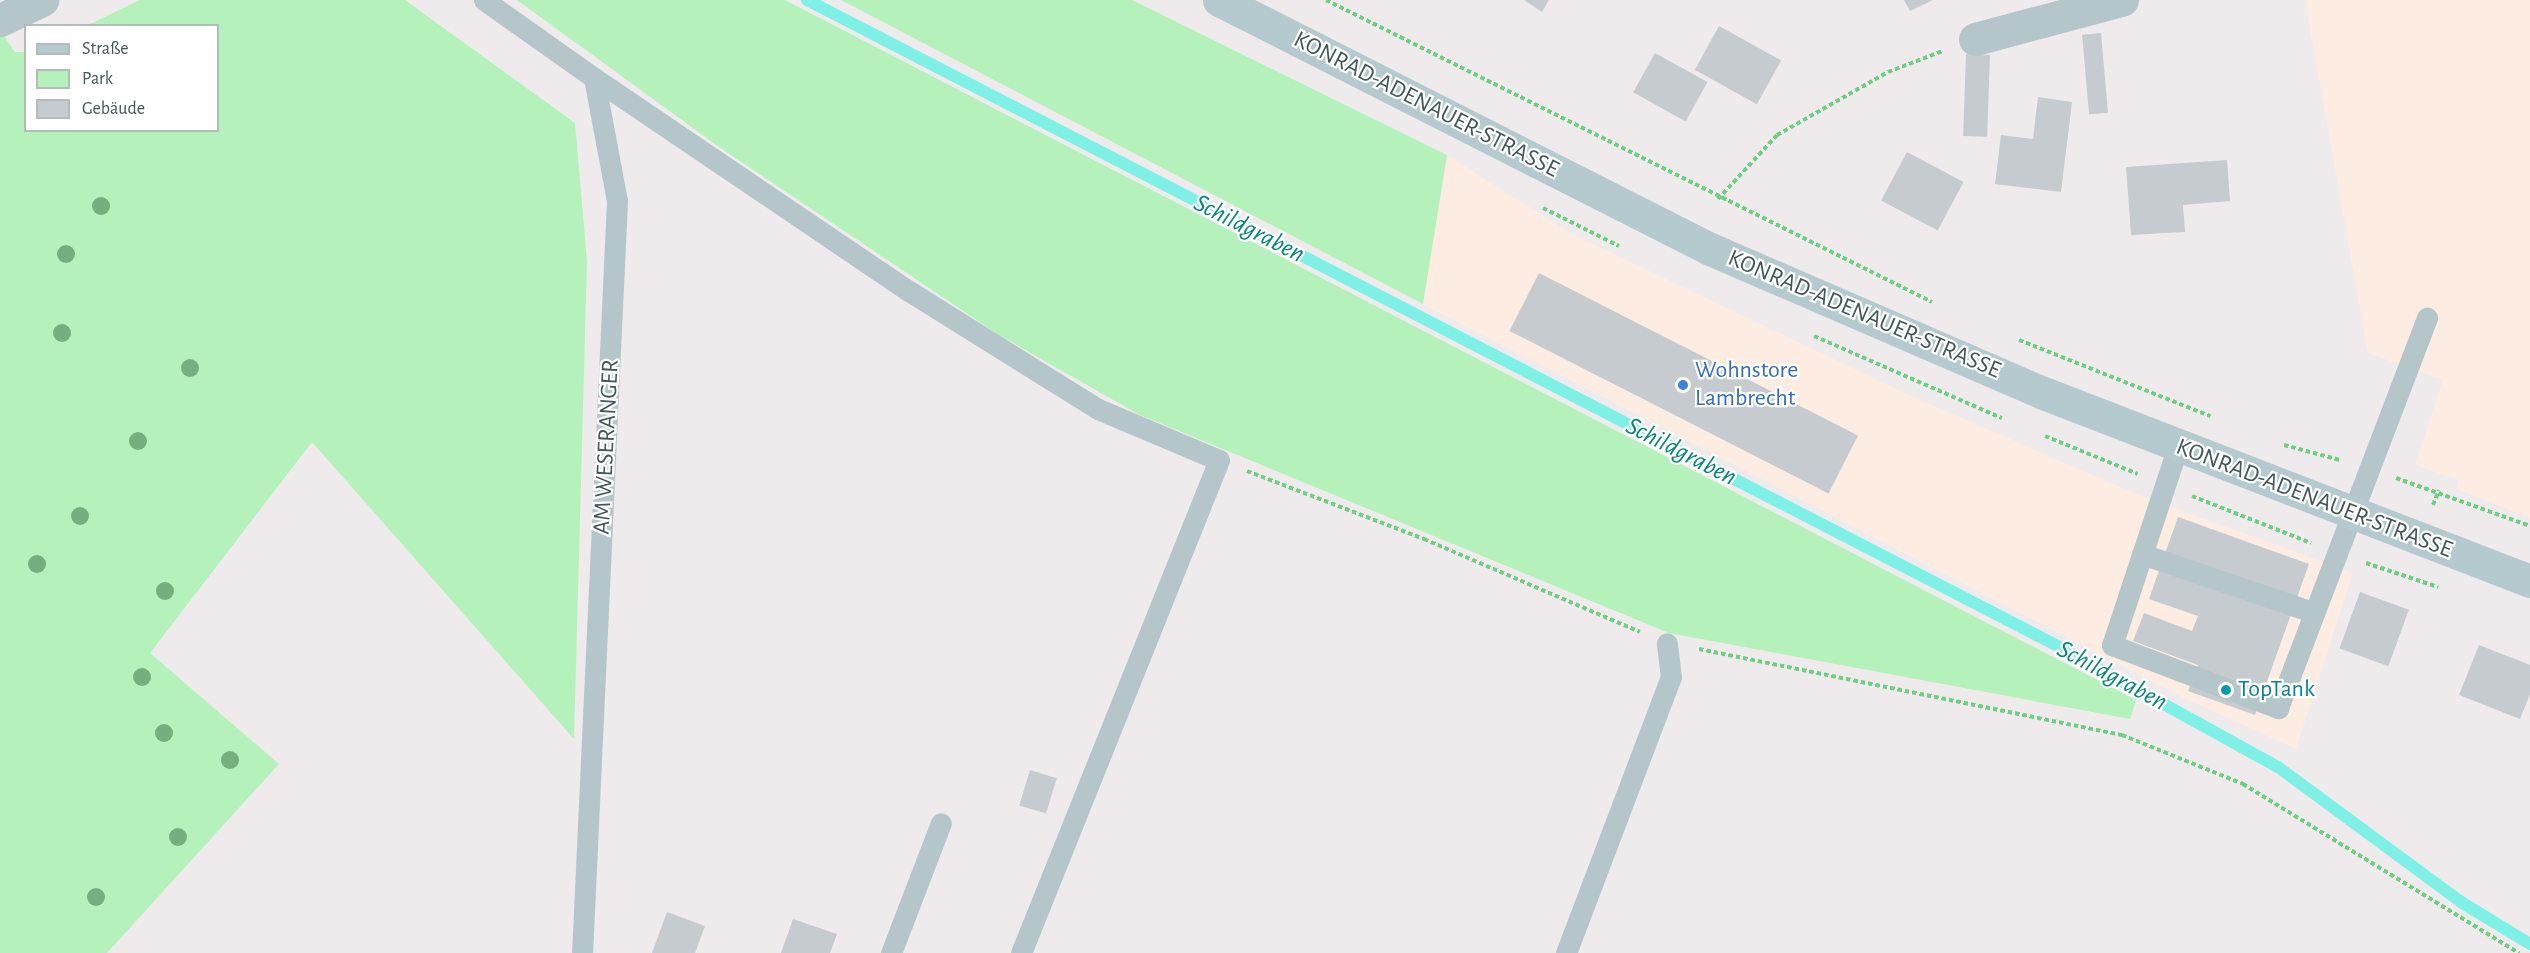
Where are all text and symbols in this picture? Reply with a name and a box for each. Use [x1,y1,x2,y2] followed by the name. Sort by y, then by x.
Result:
[24,24,219,132] legend
[1289,26,1563,184] street label: KONRAD-ADENAUER-STRASSE
[82,40,128,58] text: Straße
[82,70,113,88] text: Park
[82,100,145,118] text: Gebäude
[1188,188,1310,270] water label: Schildgraben
[1723,244,2005,386] street label: KONRAD-ADENAUER-STRASSE
[1695,357,1798,413] place label: Wohnstore Lambrecht
[588,359,626,535] street label: AM WESERANGER
[1676,378,1690,392] marker: Wohnstore Lambrecht
[1620,411,1742,493] water label: Schildgraben
[2172,433,2456,565] street label: KONRAD-ADENAUER-STRASSE
[2052,634,2172,718] water label: Schildgraben
[2238,676,2315,704] place label: TopTank
[2219,683,2233,697] marker: TopTank

